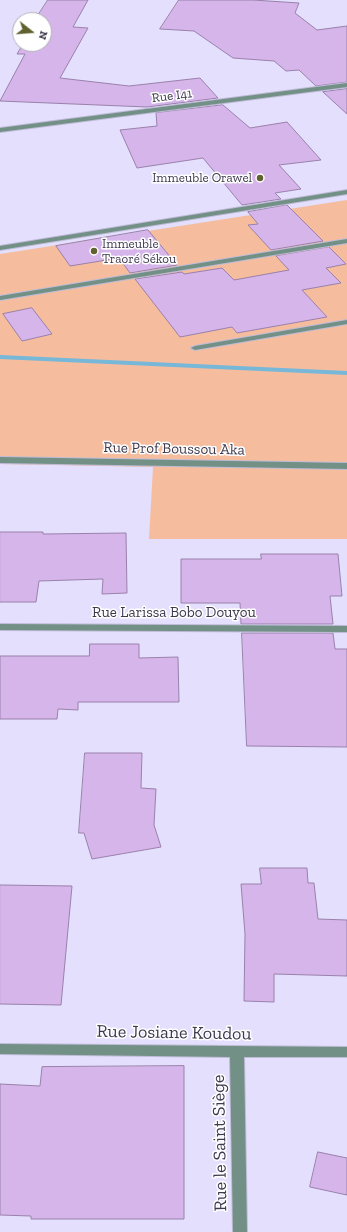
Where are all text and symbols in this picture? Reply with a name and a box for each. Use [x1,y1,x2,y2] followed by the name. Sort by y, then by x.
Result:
[12,12,52,52] north arrow
[36,29,50,41] text: N
[151,86,193,106] street label: Rue I41
[152,170,252,186] place label: Immeuble Orawel
[255,173,265,183] marker: Immeuble Orawel
[102,236,176,267] place label: Immeuble Traoré Sékou
[89,246,99,256] marker: Immeuble Traoré Sékou
[103,439,245,459] street label: Rue Prof Boussou Aka
[92,604,256,622] street label: Rue Larissa Bobo Douyou
[96,1021,252,1045] street label: Rue Josiane Koudou
[208,1074,232,1212] street label: Rue le Saint Siège

